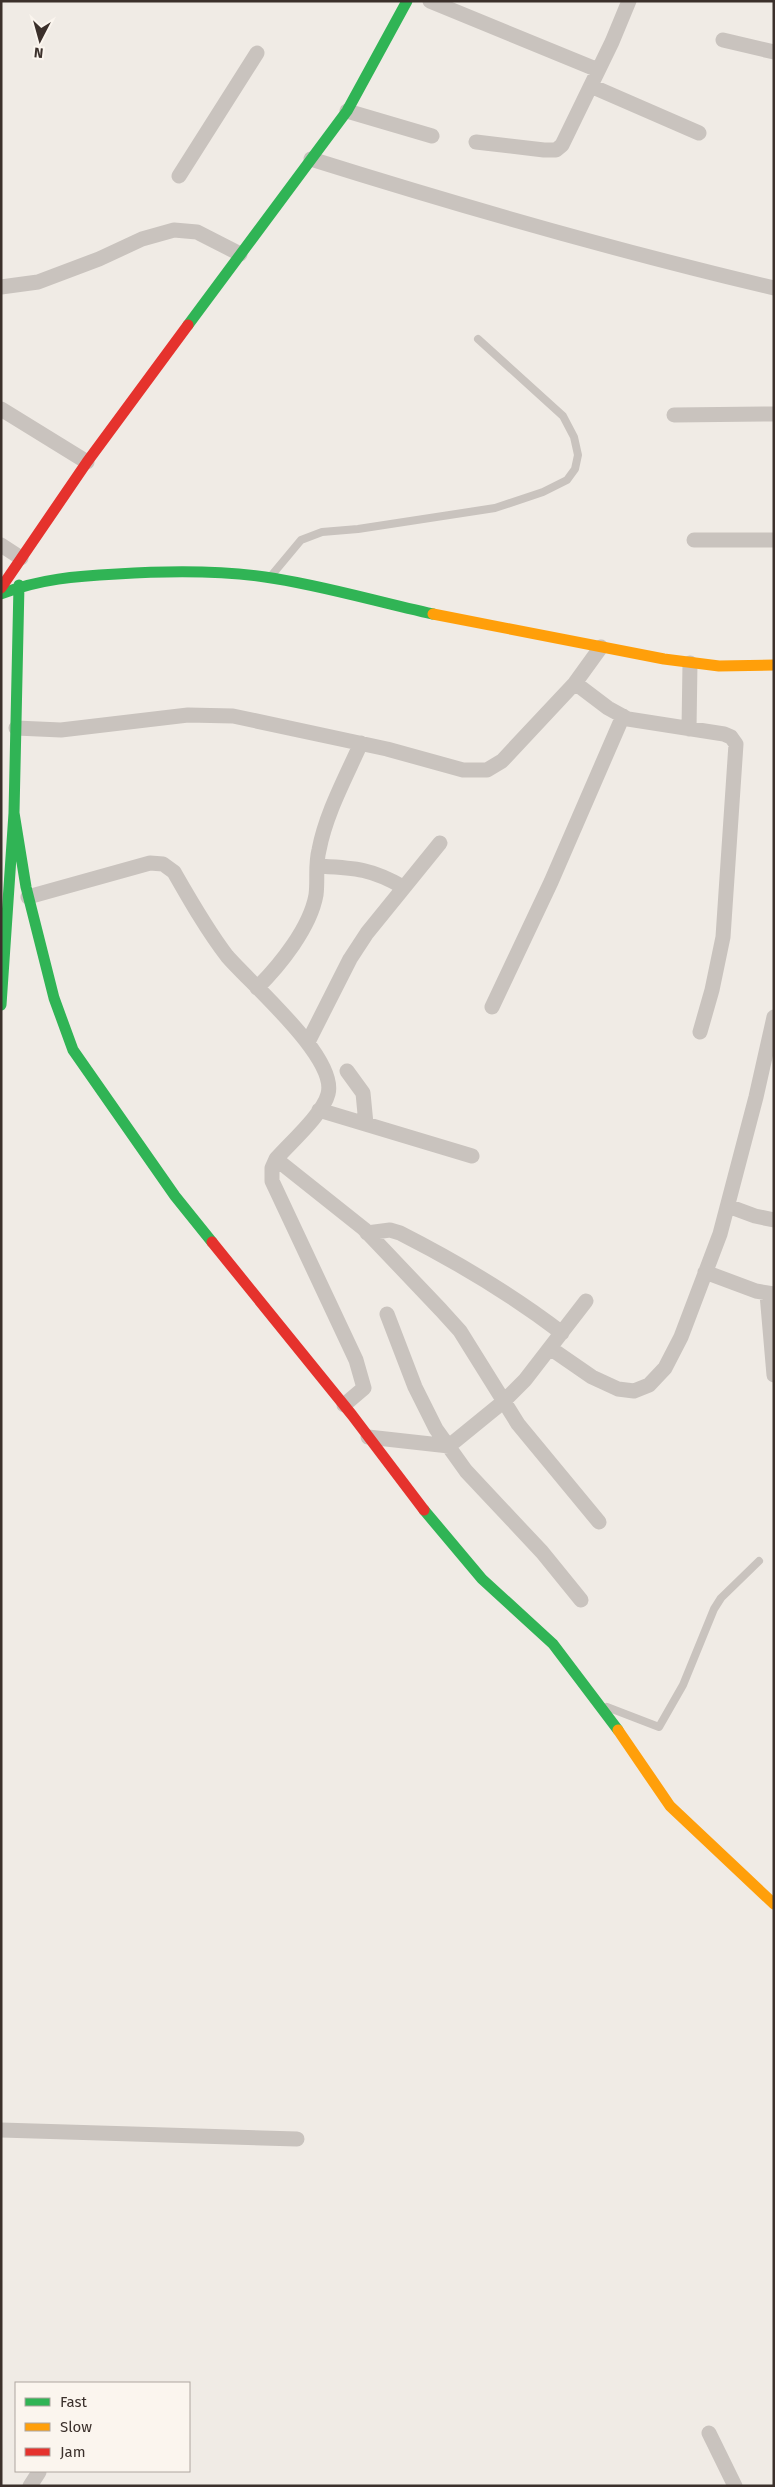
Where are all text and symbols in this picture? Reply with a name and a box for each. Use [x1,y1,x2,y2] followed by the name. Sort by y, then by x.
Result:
[15,15,65,65] north arrow
[33,43,44,61] text: N
[15,2382,190,2472] legend
[60,2393,87,2411] text: Fast
[60,2418,92,2436] text: Slow
[60,2443,86,2461] text: Jam

